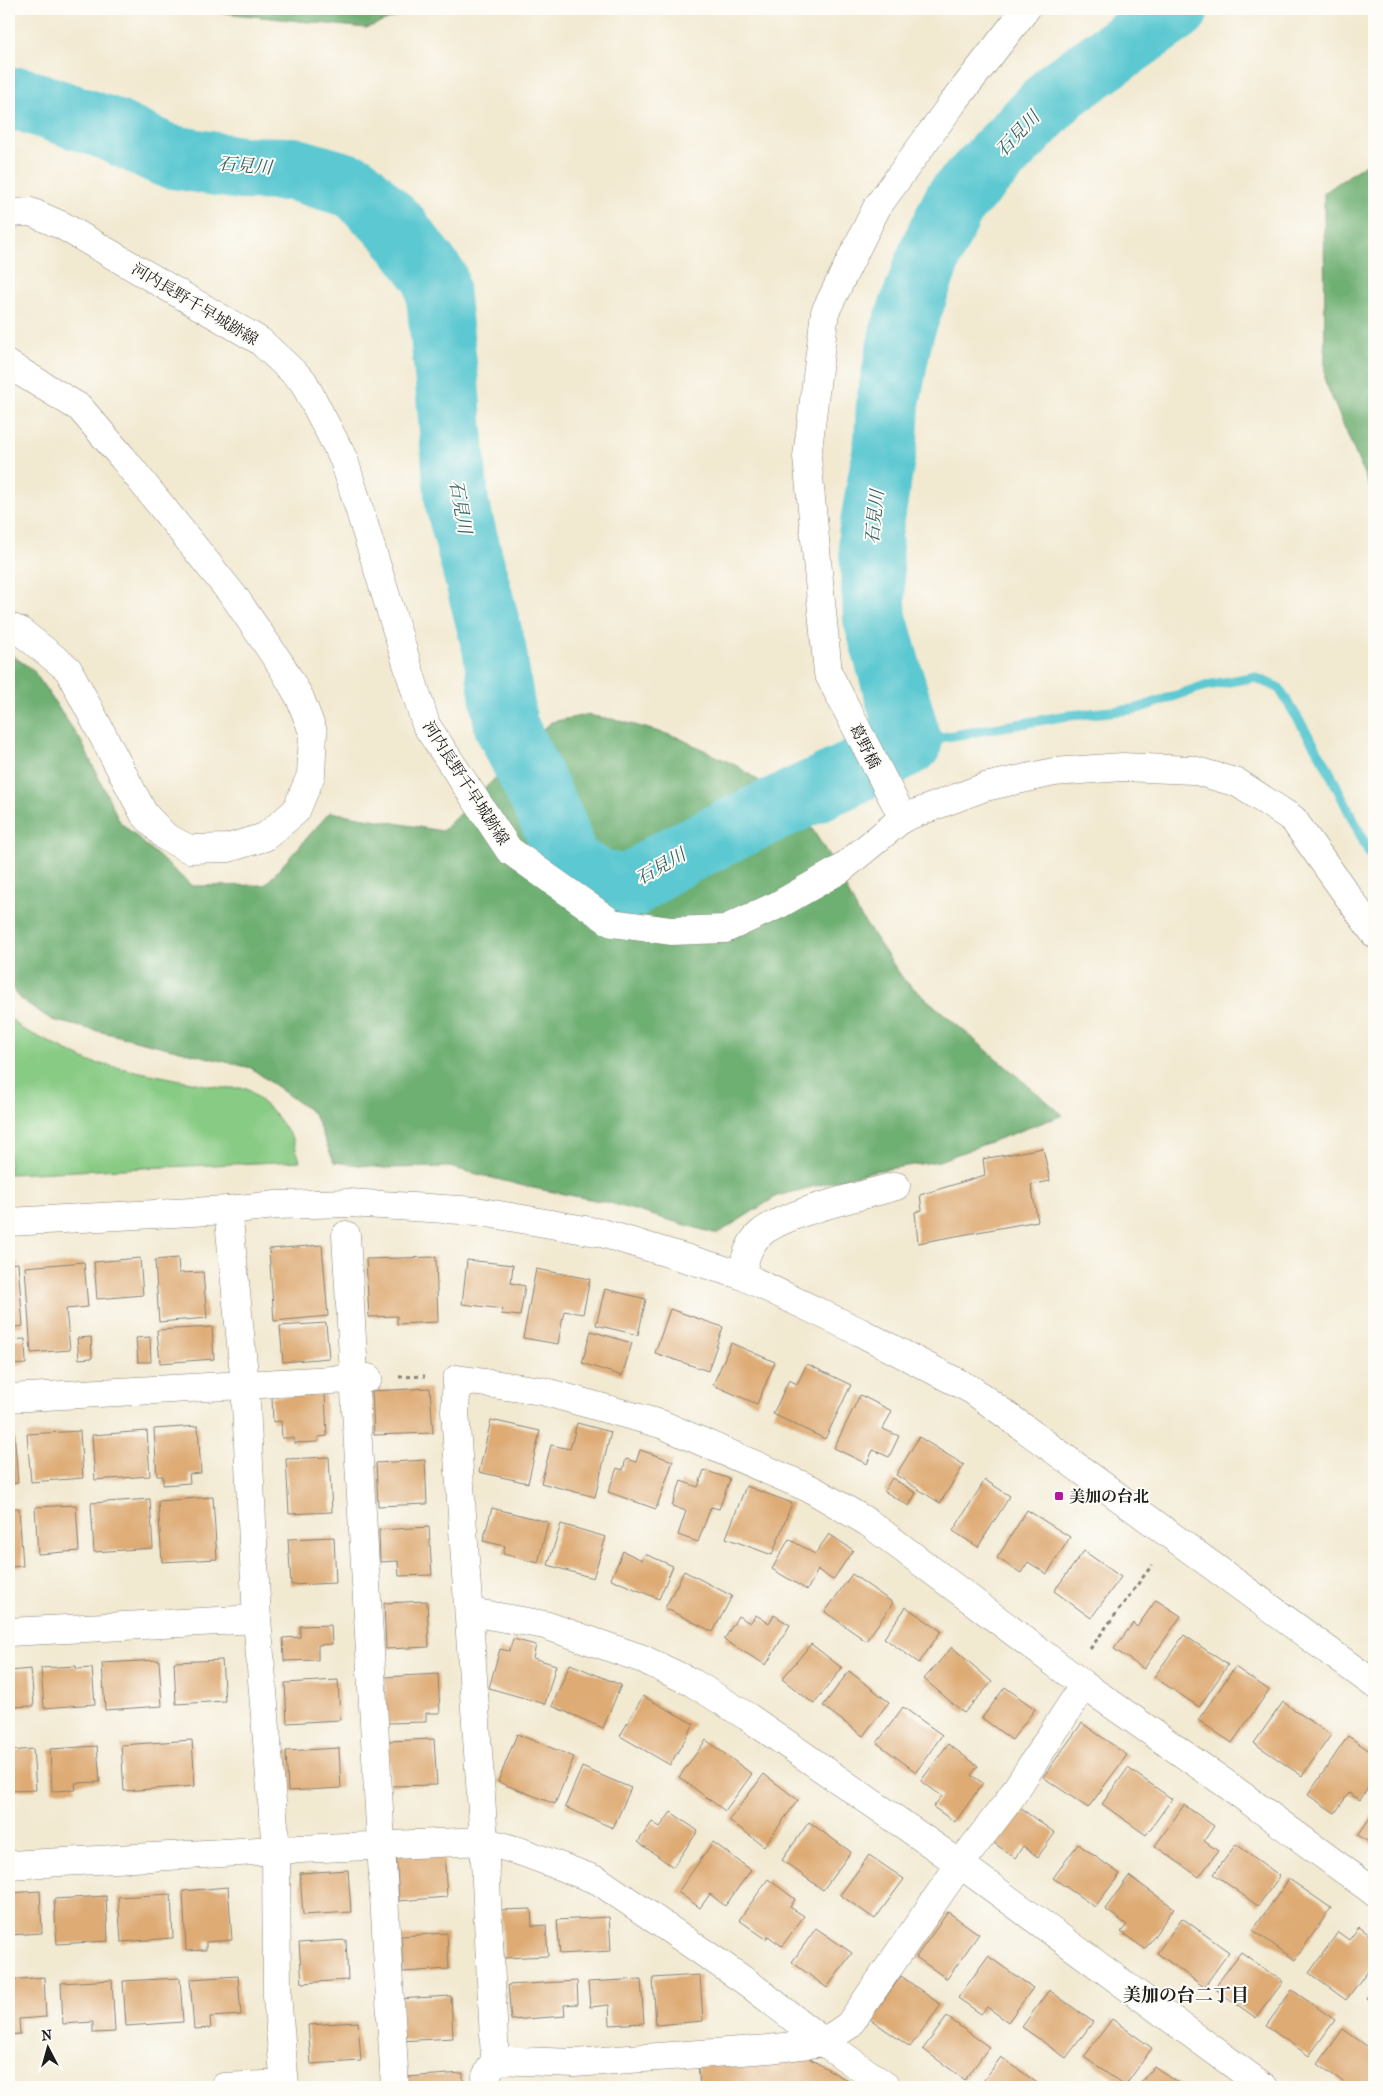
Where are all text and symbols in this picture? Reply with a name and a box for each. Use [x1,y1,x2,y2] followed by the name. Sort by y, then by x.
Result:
[992,106,1045,161] water label: 石見川
[217,153,275,179] water label: 石見川
[128,259,262,349] street label: 河内長野千早城跡線
[445,479,475,537] water label: 石見川
[862,487,888,545] water label: 石見川
[419,717,513,849] street label: 河内長野千早城跡線
[846,720,884,772] street label: 葛野橋
[632,843,691,890] water label: 石見川
[1069,1487,1149,1506] place label: 美加の台北
[1053,1490,1065,1502] marker: 美加の台北
[1123,1985,1249,2006] district label: 美加の台二丁目
[22,2024,72,2074] north arrow
[41,2027,53,2045] text: N

